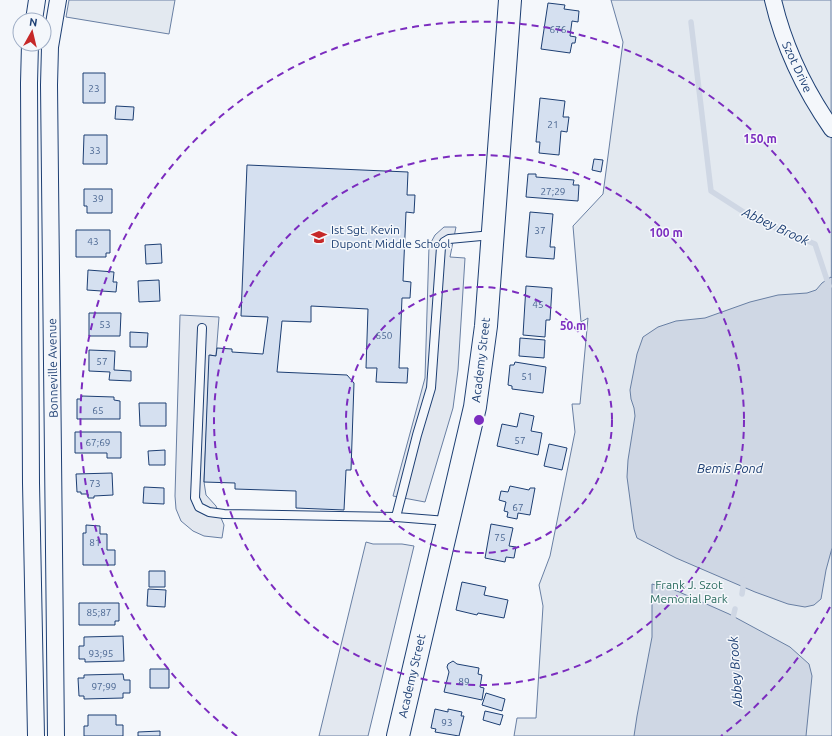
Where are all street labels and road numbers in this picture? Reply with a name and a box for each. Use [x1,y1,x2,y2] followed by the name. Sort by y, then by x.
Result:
[780,39,815,94] street label: Szot Drive
[469,316,492,403] street label: Academy Street
[45,318,60,418] street label: Bonneville Avenue
[396,632,428,719] street label: Academy Street

